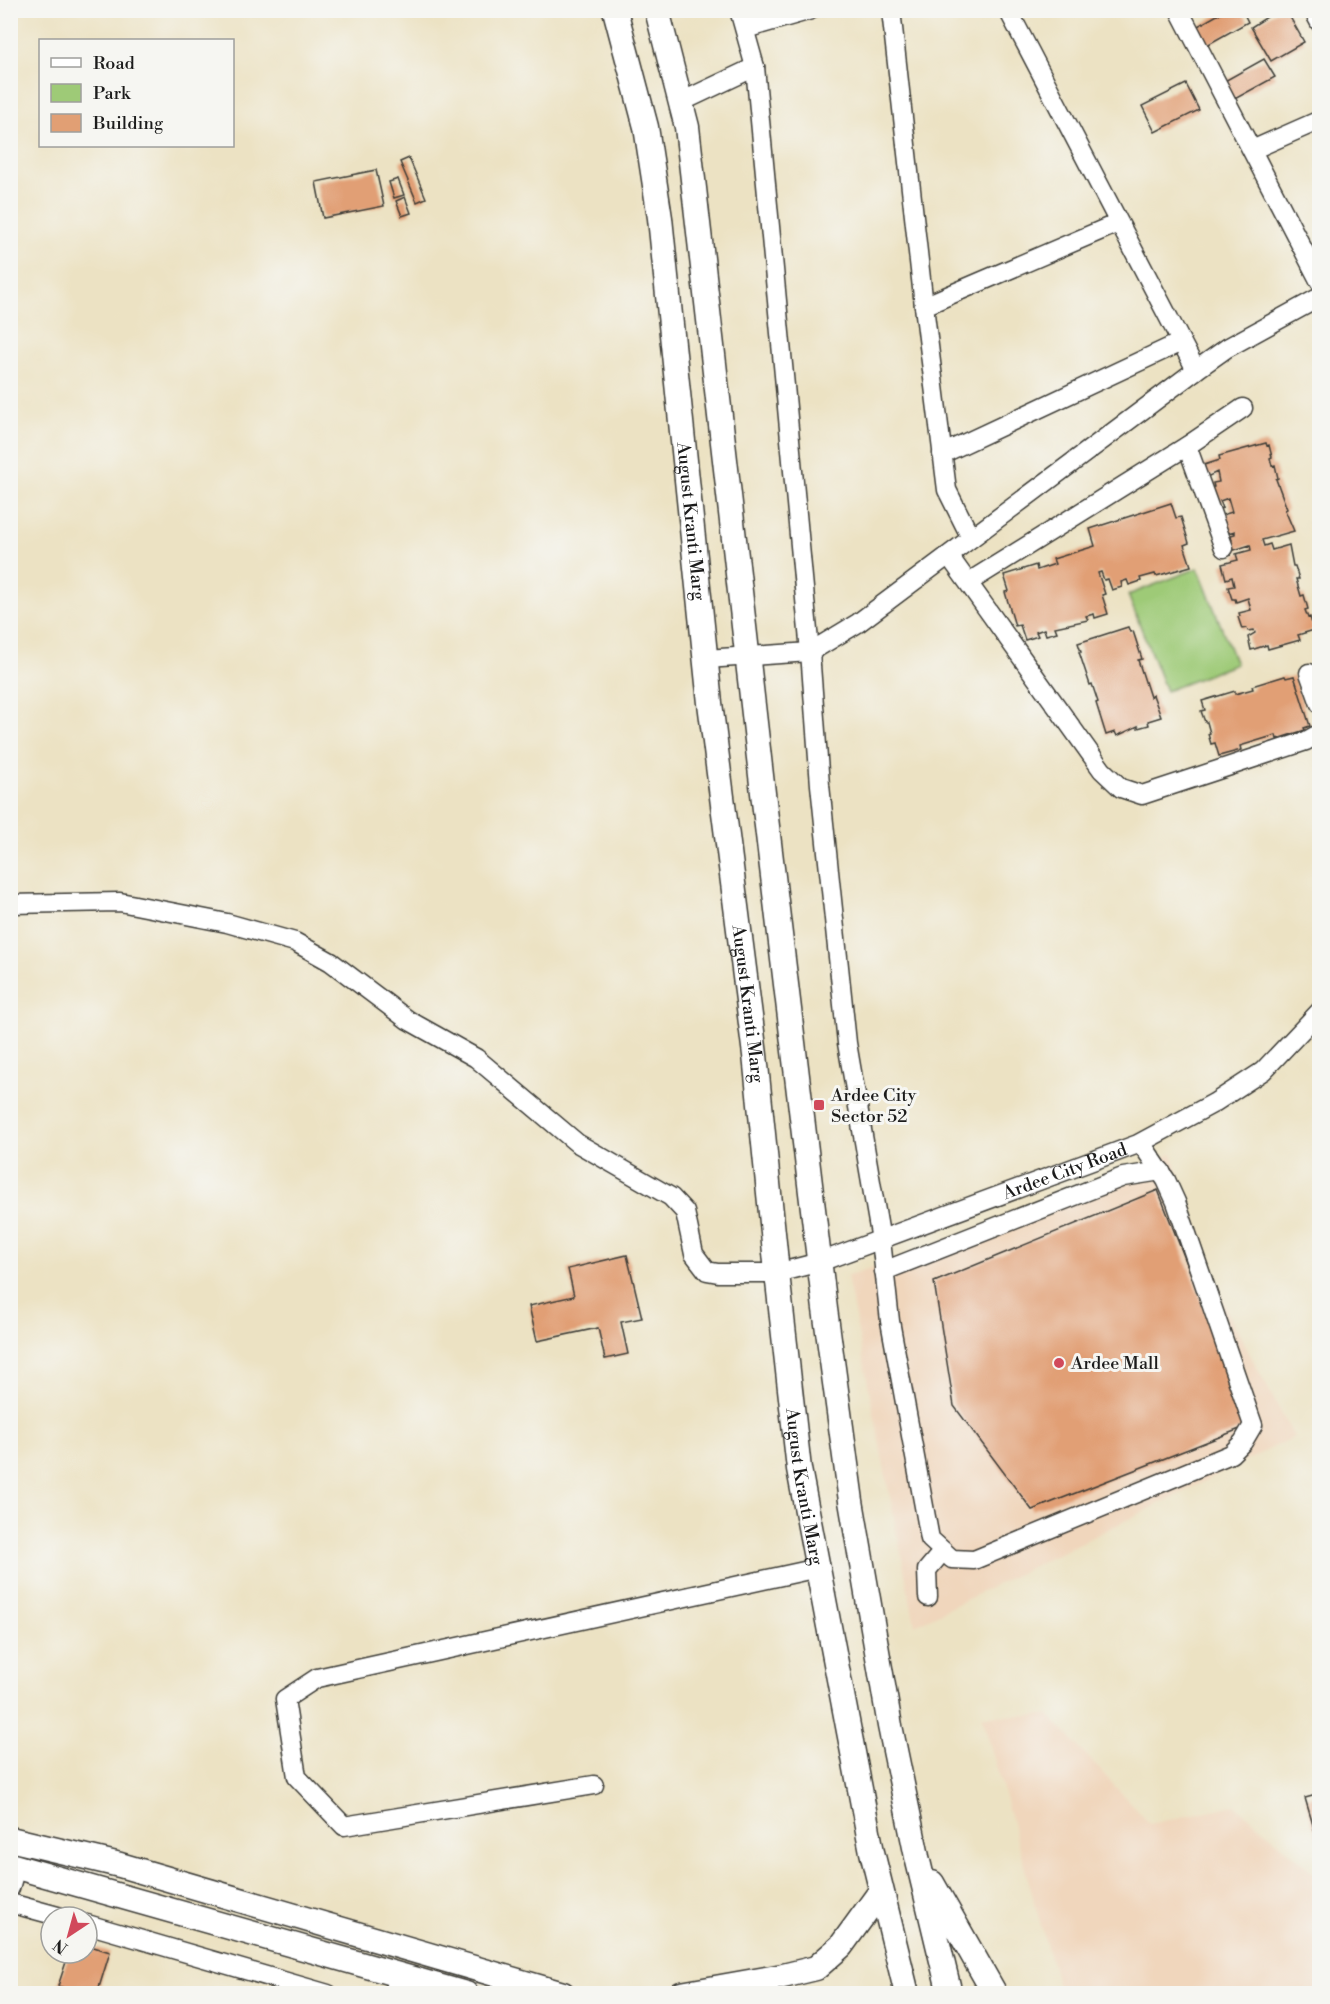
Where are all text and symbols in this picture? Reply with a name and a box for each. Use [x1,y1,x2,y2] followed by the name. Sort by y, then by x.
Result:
[39,39,234,147] legend
[93,52,136,75] text: Road
[93,82,132,105] text: Park
[92,112,164,135] text: Building
[672,440,711,602] street label: August Kranti Marg
[727,923,769,1085] street label: August Kranti Marg
[830,1084,917,1128] place label: Ardee City Sector 52
[812,1098,826,1112] marker: Ardee City Sector 52
[998,1137,1131,1205] street label: Ardee City Road
[1070,1352,1159,1375] place label: Ardee Mall
[1052,1356,1066,1370] marker: Ardee Mall
[781,1406,829,1568] street label: August Kranti Marg
[39,1905,99,1965] north arrow
[49,1934,72,1958] text: N

